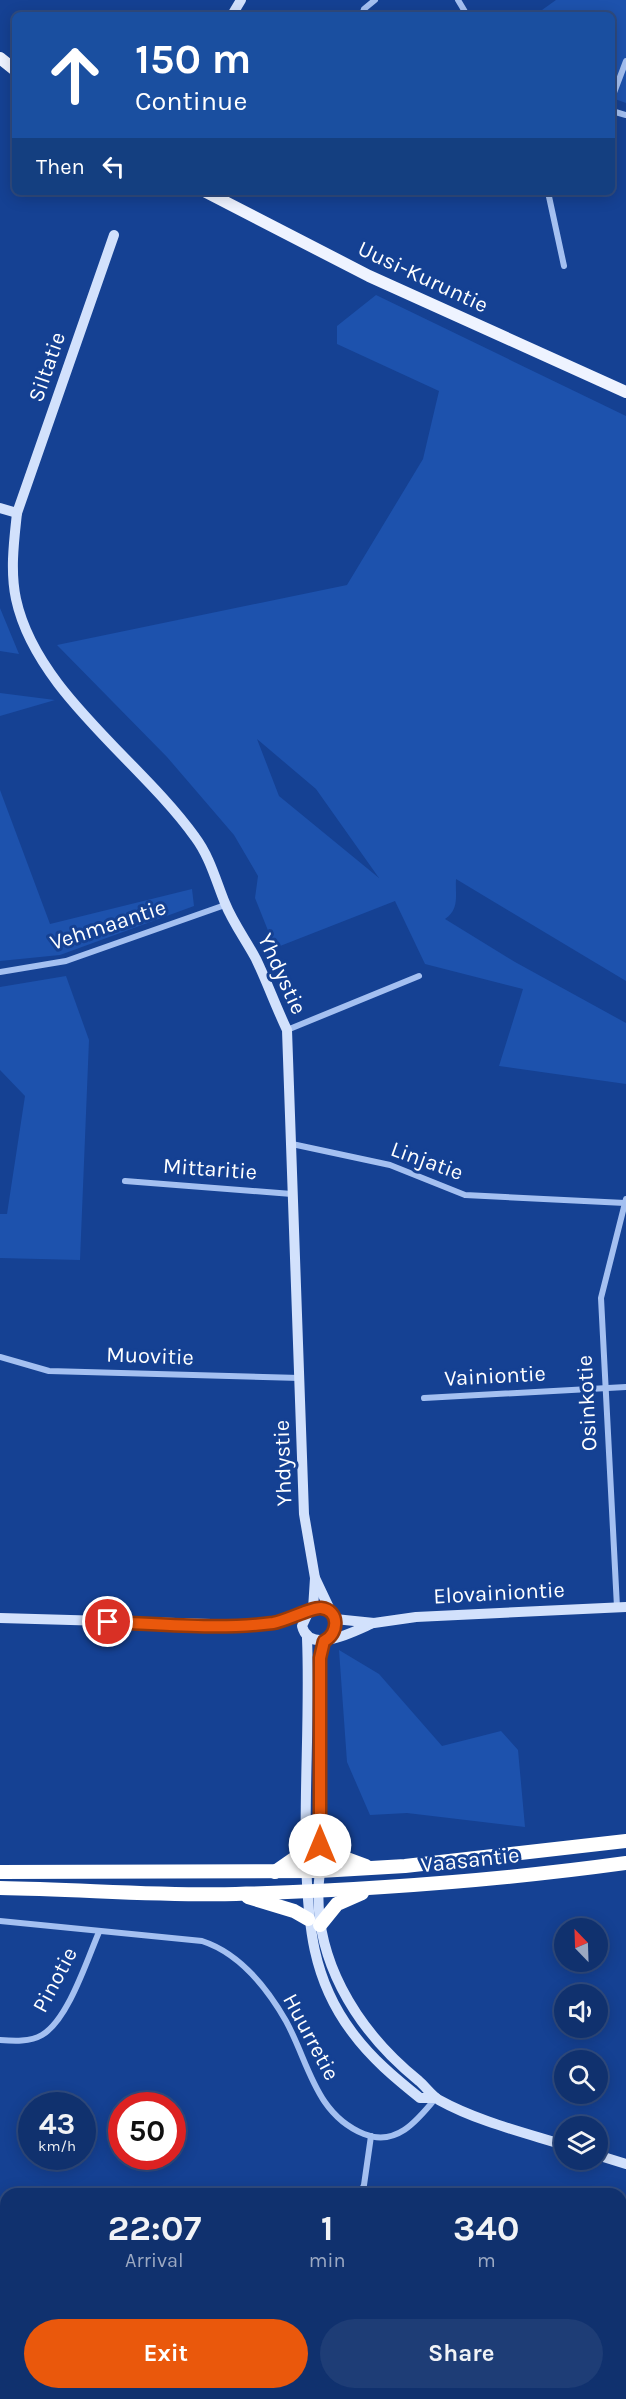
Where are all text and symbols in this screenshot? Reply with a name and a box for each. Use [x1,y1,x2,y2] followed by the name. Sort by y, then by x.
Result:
[135,34,251,84] text: 150 m
[36,36,114,114] icon: ahead
[135,85,247,117] text: Continue
[97,150,130,183] icon: left
[36,154,85,180] text: Then
[354,235,492,319] street label: Uusi-Kuruntie
[23,328,71,406] street label: Siltatie
[47,894,169,956] street label: Vehmaantie
[252,929,312,1019] street label: Yhdystie
[387,1136,467,1186] street label: Linjatie
[162,1153,258,1185] street label: Mittaritie
[106,1341,194,1371] street label: Muovitie
[572,1354,602,1452] street label: Osinkotie
[444,1360,546,1392] street label: Vainiontie
[269,1419,297,1507] street label: Yhdystie
[433,1577,565,1609] street label: Elovainiontie
[82,1596,133,1647] pin
[91,1605,124,1638] icon: arrive
[288,1813,352,1877] position arrow
[419,1842,521,1878] street label: Vaasantie
[554,1918,608,1972] north arrow
[554,1918,608,2170] map controls
[27,1943,83,2017] street label: Pinotie
[554,1984,608,2038] button: sound
[277,1989,345,2085] street label: Huurretie
[554,2050,608,2104] button: search
[108,2092,186,2170] speed limit sign: 50
[39,2106,75,2142] text: 43
[554,2116,608,2170] button: layers
[38,2137,76,2155] text: km/h
[107,2207,201,2249] text: 22:07
[321,2207,334,2249] text: 1
[453,2207,520,2249] text: 340
[125,2249,184,2272] text: Arrival
[309,2249,346,2272] text: min
[477,2249,496,2272] text: m
[24,2319,308,2388] button: Exit
[320,2319,603,2388] button: Share

